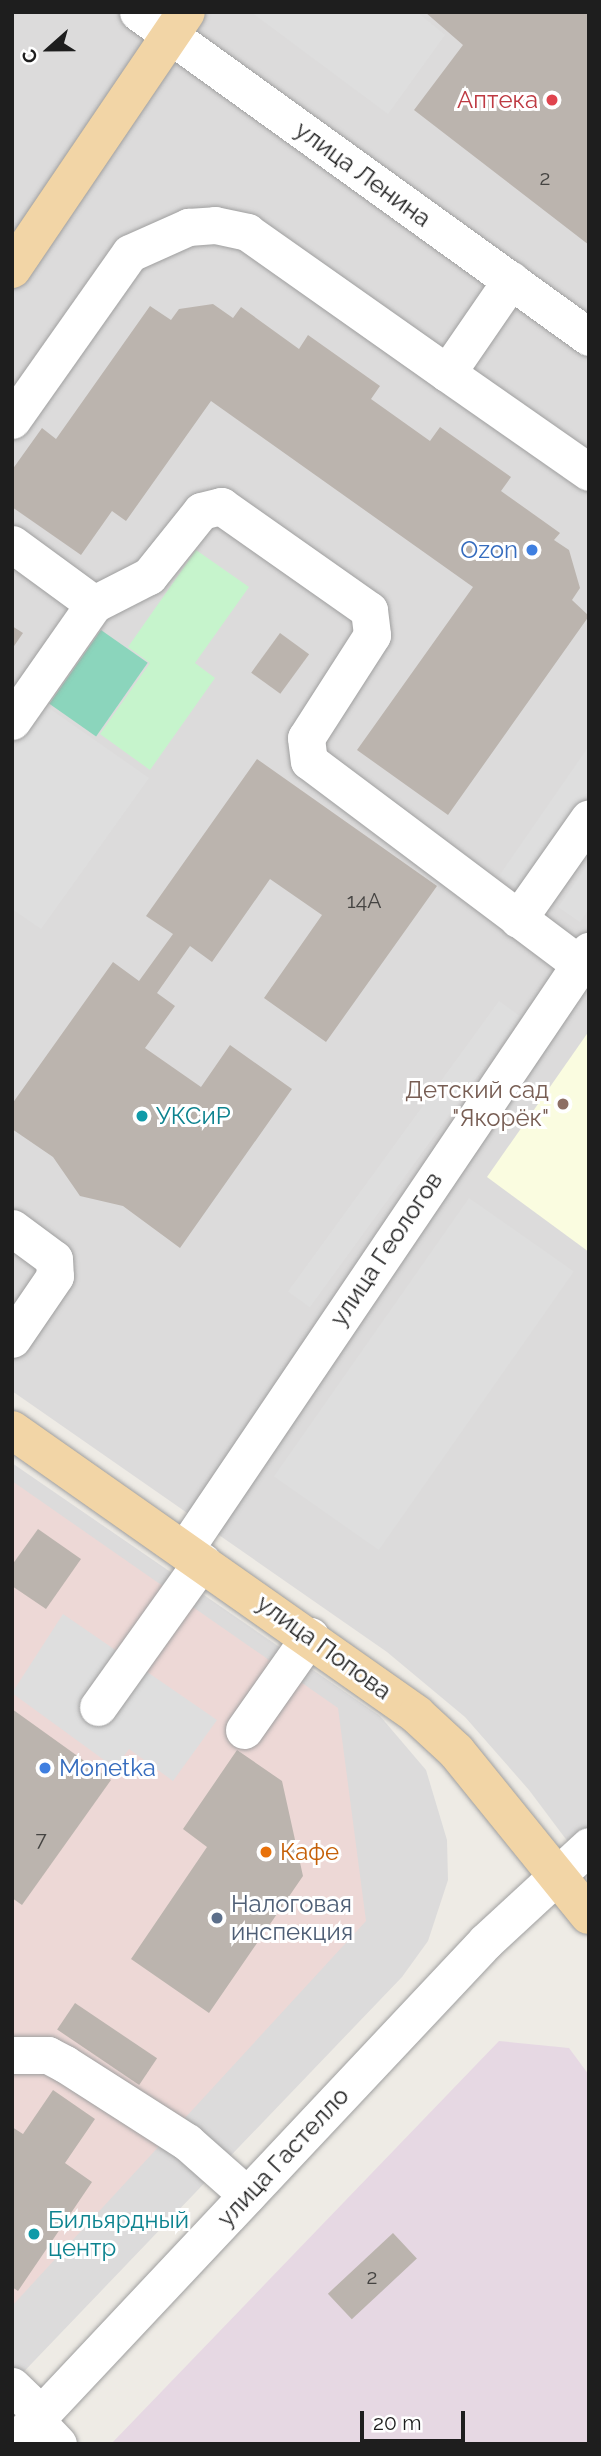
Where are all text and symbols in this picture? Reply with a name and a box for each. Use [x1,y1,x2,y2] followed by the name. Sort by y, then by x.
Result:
[14,14,84,84] north arrow
[17,47,42,67] text: С
[457,86,538,114] place label: Аптека
[544,92,560,108] marker: Аптека
[289,115,437,233] street label: улица Ленина
[540,165,550,191] house number: 2
[460,536,518,564] place label: Ozon
[524,542,540,558] marker: Ozon
[347,888,381,914] house number: 14А
[405,1076,549,1132] place label: Детский сад "Якорёк"
[555,1096,571,1112] marker: Детский сад "Якорёк"
[156,1102,231,1130] place label: УКСиР
[134,1108,150,1124] marker: УКСиР
[324,1167,448,1331] street label: улица Геологов
[251,1589,397,1705] street label: улица Попова
[59,1754,156,1782] place label: Monetka
[37,1760,53,1776] marker: Monetka
[35,1826,47,1852] house number: 7
[280,1838,339,1866] place label: Кафе
[258,1844,274,1860] marker: Кафе
[231,1890,353,1946] place label: Налоговая инспекция
[209,1910,225,1926] marker: Налоговая инспекция
[211,2081,355,2233] street label: улица Гастелло
[48,2206,189,2262] place label: Бильярдный центр
[26,2226,42,2242] marker: Бильярдный центр
[367,2264,377,2290] house number: 2
[363,2396,468,2440] scale bar
[373,2410,421,2435] text: 20 m

